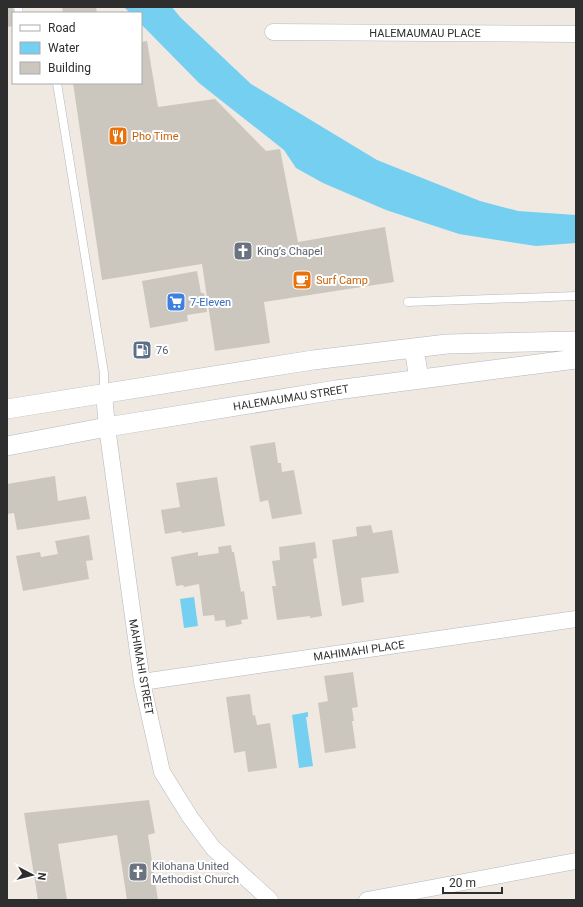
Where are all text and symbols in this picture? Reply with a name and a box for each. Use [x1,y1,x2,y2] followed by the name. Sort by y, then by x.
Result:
[12,12,142,84] legend
[48,21,76,35] text: Road
[369,27,481,40] street label: HALEMAUMAU PLACE
[48,41,79,55] text: Water
[48,61,91,75] text: Building
[107,125,129,147] restaurant icon: Pho Time
[132,130,179,143] place label: Pho Time
[232,240,254,262] church icon: King’s Chapel
[257,245,323,258] place label: King’s Chapel
[291,269,313,291] cafe icon: Surf Camp
[316,274,368,287] place label: Surf Camp
[165,291,187,313] supermarket icon: 7-Eleven
[190,296,231,309] place label: 7-Eleven
[131,339,153,361] fuel station icon: 76
[156,344,168,357] place label: 76
[232,382,350,414] street label: HALEMAUMAU STREET
[126,618,156,716] street label: MAHIMAHI STREET
[313,638,405,664] street label: MAHIMAHI PLACE
[12,855,52,895] north arrow
[152,860,239,886] place label: Kilohana United Methodist Church
[127,861,149,883] church icon: Kilohana United Methodist Church
[443,869,502,895] scale bar
[34,872,48,881] text: N
[449,876,476,890] text: 20 m

